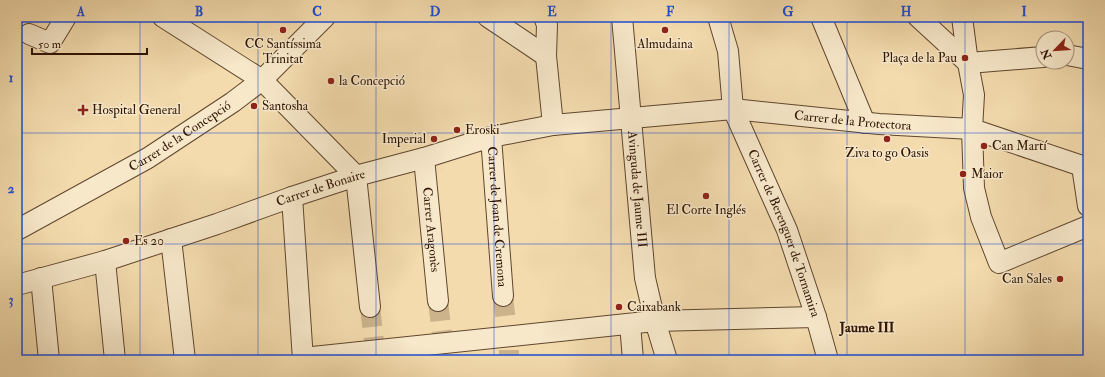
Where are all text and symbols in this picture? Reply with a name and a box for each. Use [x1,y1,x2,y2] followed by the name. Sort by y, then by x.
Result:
[76,4,86,20] text: A
[195,4,203,20] text: B
[312,4,322,20] text: C
[430,4,441,20] text: D
[547,4,557,20] text: E
[666,4,675,20] text: F
[783,4,794,20] text: G
[901,4,912,20] text: H
[1021,4,1027,20] text: I
[278,25,288,35] marker: CC Santíssima Trinitat
[660,25,670,35] marker: Almudaina
[32,30,147,56] scale bar
[1035,30,1075,70] north arrow
[245,36,322,67] place label: CC Santíssima Trinitat
[636,36,693,52] place label: Almudaina
[38,37,62,52] text: 50 m
[1038,46,1055,62] text: N
[882,50,957,66] place label: Plaça de la Pau
[960,53,970,63] marker: Plaça de la Pau
[9,70,14,86] text: 1
[339,73,405,90] place label: la Concepció
[326,76,336,86] marker: la Concepció
[126,98,234,175] street label: Carrer de la Concepció
[262,98,309,114] place label: Santosha
[249,101,259,111] marker: Santosha
[92,102,181,119] place label: Hospital General
[77,104,89,116] marker: Hospital General
[793,107,912,134] street label: Carrer de la Protectora
[465,122,500,138] place label: Eroski
[452,125,462,135] marker: Eroski
[624,129,650,248] street label: Avinguda de Jaume III
[382,131,427,148] place label: Imperial
[429,134,439,144] marker: Imperial
[882,134,892,144] marker: Ziva to go Oasis
[992,138,1048,154] place label: Can Martí
[979,141,989,151] marker: Can Martí
[845,145,929,161] place label: Ziva to go Oasis
[484,146,510,288] street label: Carrer de Joan de Cremona
[744,147,824,320] street label: Carrer de Berenguer de Tornamira
[274,166,367,210] street label: Carrer de Bonaire
[971,166,1003,182] place label: Maior
[958,169,968,179] marker: Maior
[8,181,15,197] text: 2
[419,186,443,273] street label: Carrer Aragonès
[701,191,711,201] marker: El Corte Inglés
[666,202,747,218] place label: El Corte Inglés
[134,233,164,249] place label: Es 20
[121,236,131,246] marker: Es 20
[1002,271,1053,287] place label: Can Sales
[1055,274,1065,284] marker: Can Sales
[9,292,14,308] text: 3
[627,299,682,315] place label: Caixabank
[614,302,624,312] marker: Caixabank
[839,319,895,337] district label: Jaume III

